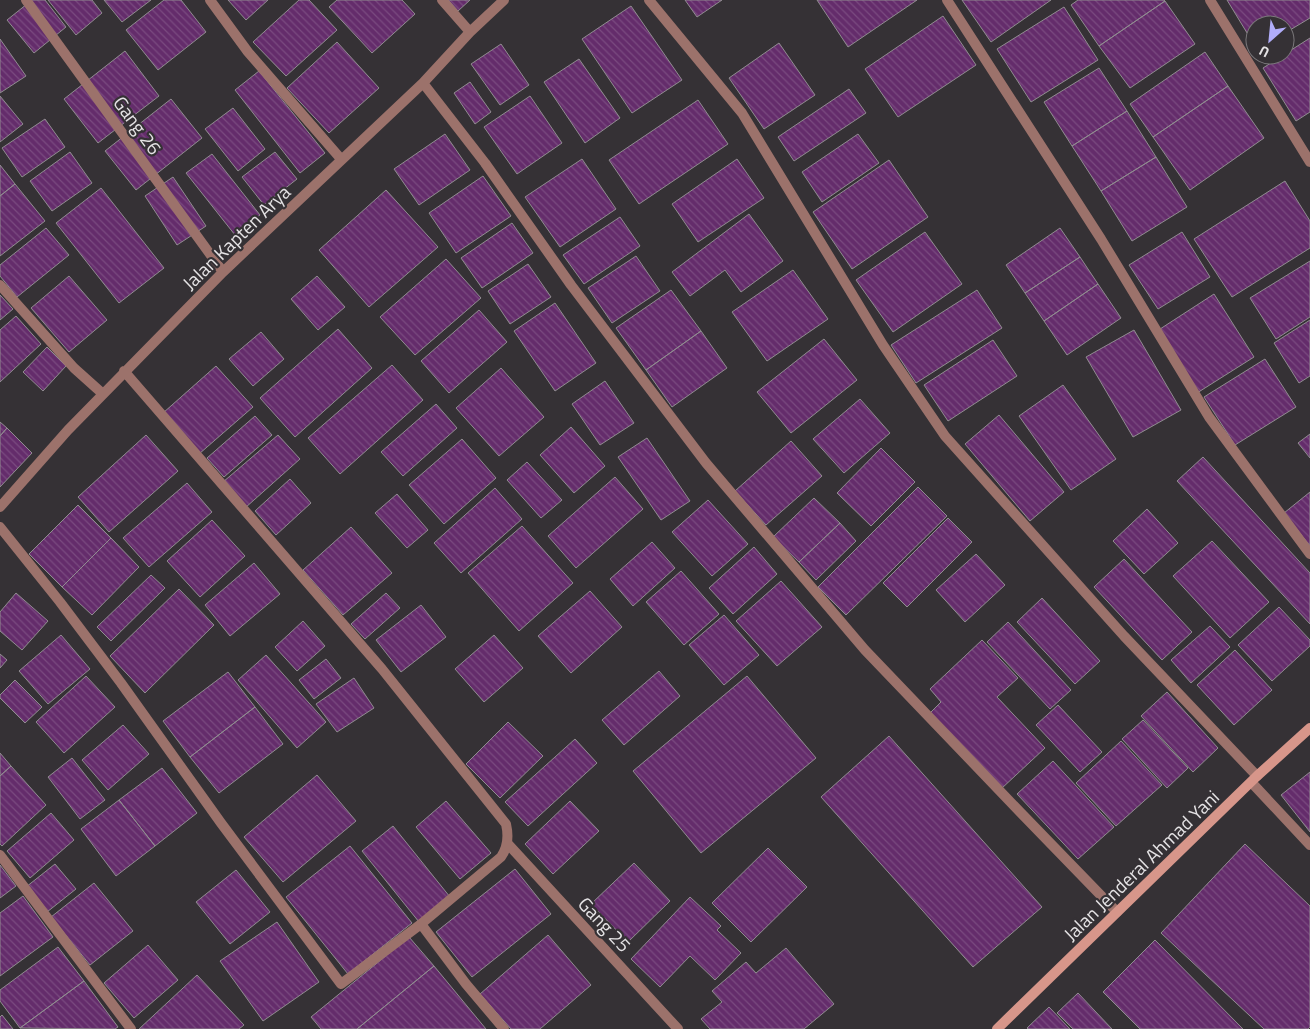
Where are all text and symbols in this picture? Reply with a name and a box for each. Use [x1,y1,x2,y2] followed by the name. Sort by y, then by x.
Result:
[1245,15,1295,65] north arrow
[1255,41,1273,63] text: U
[107,90,169,160] street label: Gang 26
[175,177,297,296] street label: Jalan Kapten Arya
[1057,783,1225,947] street label: Jalan Jenderal Ahmad Yani
[572,890,638,958] street label: Gang 25

